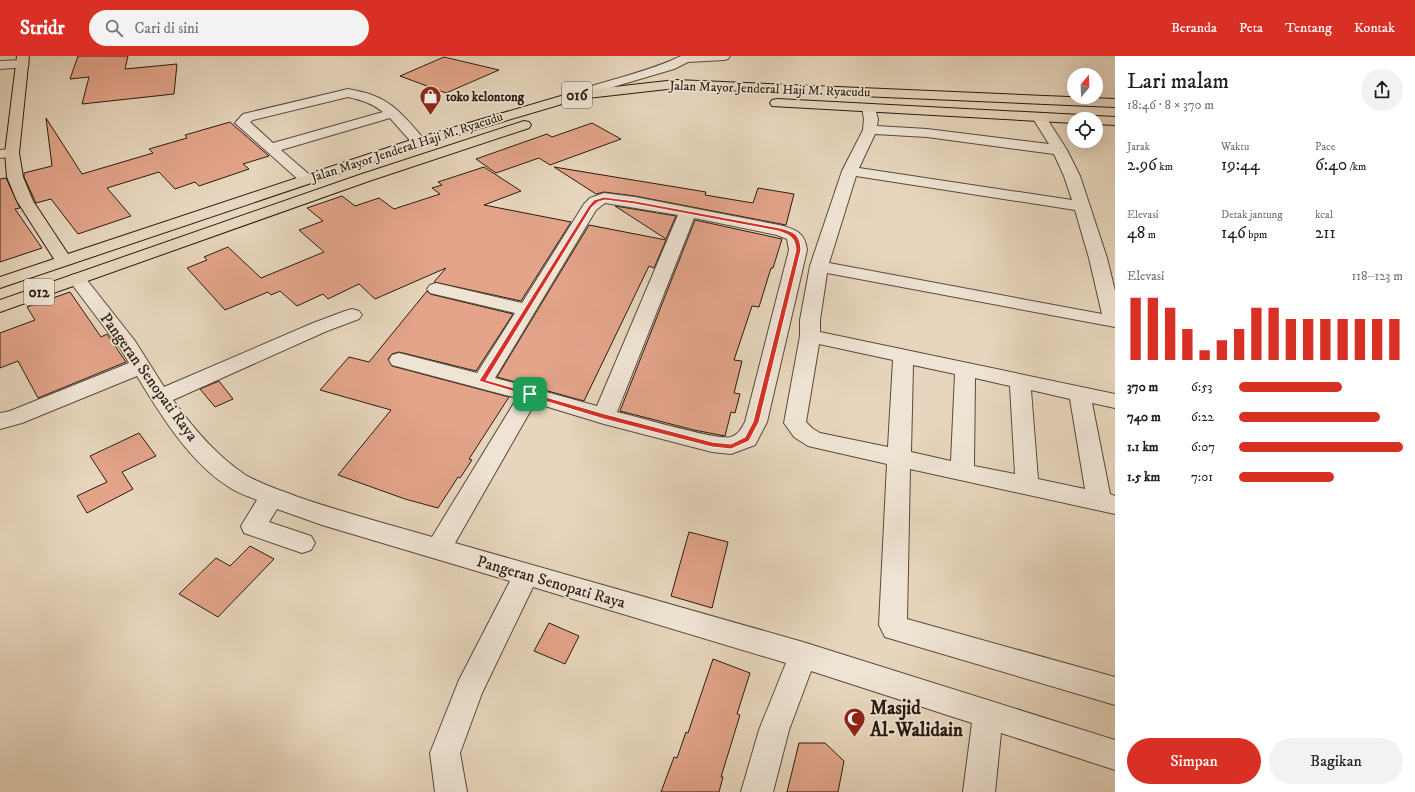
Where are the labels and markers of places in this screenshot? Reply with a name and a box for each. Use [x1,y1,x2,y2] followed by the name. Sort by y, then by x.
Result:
[418,84,444,117] shop icon: toko kelontong
[446,89,525,106] place label: toko kelontong
[513,377,547,411] pin
[869,697,964,742] place label: Masjid Al-Walidain
[842,706,868,739] mosque icon: Masjid Al-Walidain

